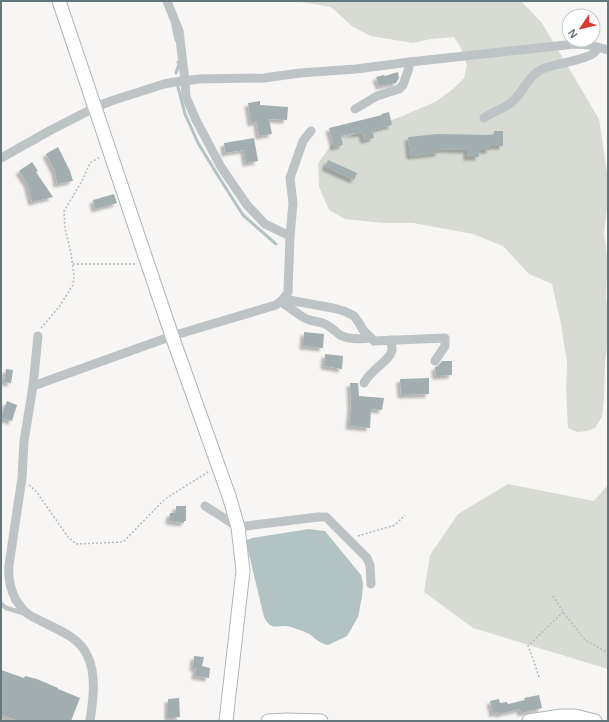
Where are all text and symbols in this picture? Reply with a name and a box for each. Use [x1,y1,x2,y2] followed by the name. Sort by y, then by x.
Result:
[561,8,601,48] north arrow
[566,27,580,40] text: N

